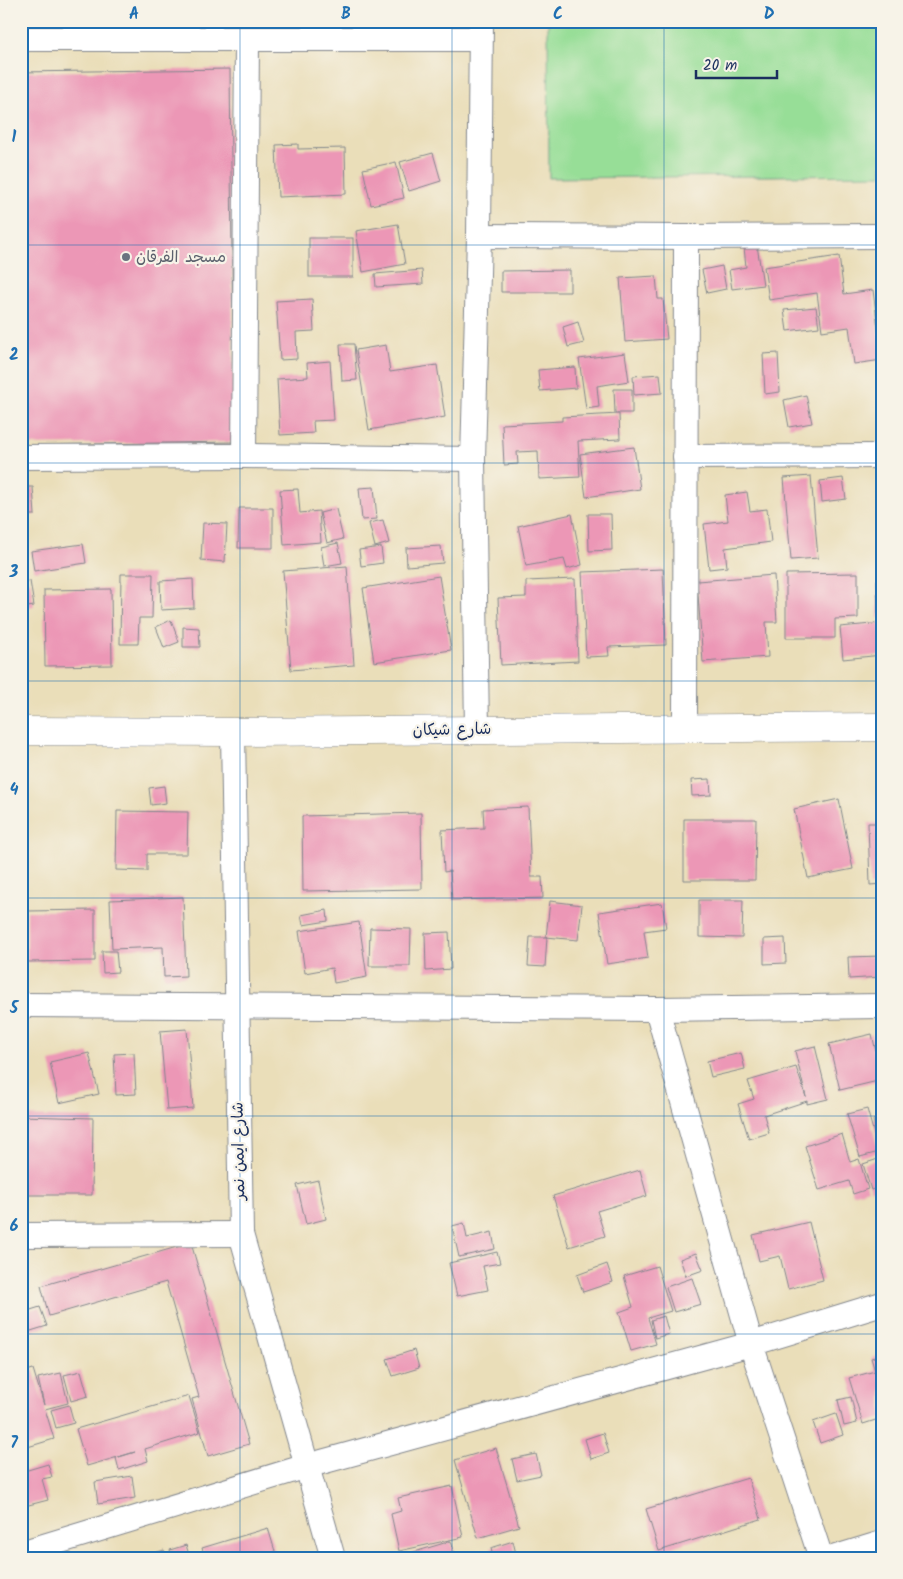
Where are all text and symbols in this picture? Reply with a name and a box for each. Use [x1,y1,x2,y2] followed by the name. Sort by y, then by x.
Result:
[129,2,139,27] text: A
[341,2,351,27] text: B
[553,2,563,27] text: C
[764,2,775,27] text: D
[696,48,777,80] scale bar
[703,54,737,78] text: 20 m
[12,125,17,150] text: 1
[136,245,226,270] place label: مسجد الفرقان
[120,251,132,263] marker: مسجد الفرقان
[9,343,19,368] text: 2
[9,560,19,585] text: 3
[412,717,492,743] street label: شارع شيكان
[10,778,19,803] text: 4
[9,996,20,1021] text: 5
[226,1102,252,1202] street label: شارع ايمن نمر
[10,1214,19,1239] text: 6
[10,1431,18,1456] text: 7

